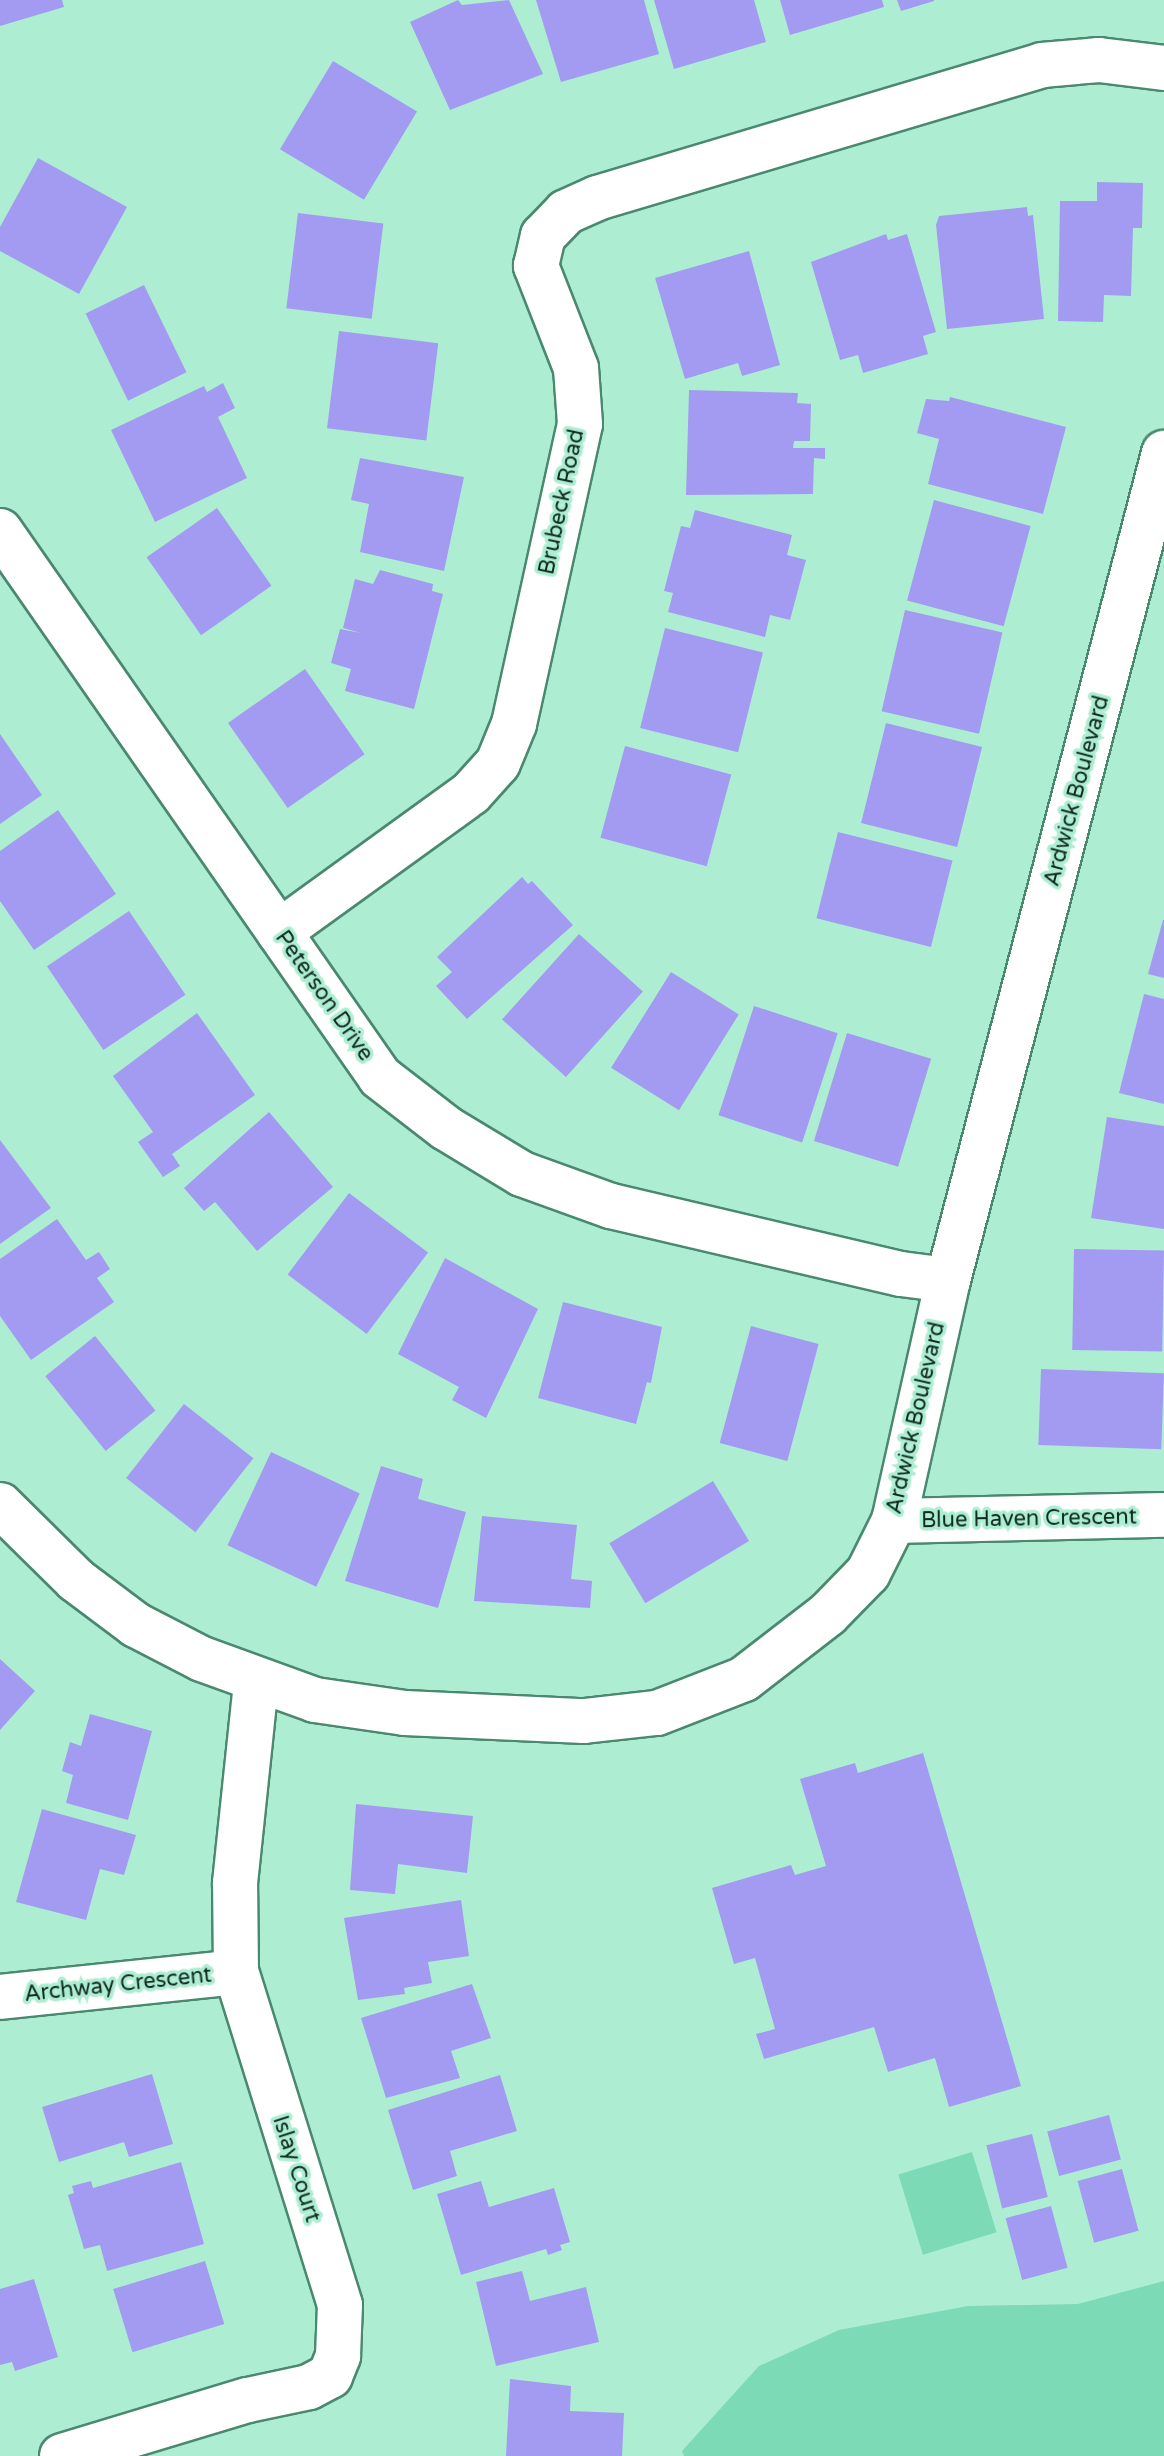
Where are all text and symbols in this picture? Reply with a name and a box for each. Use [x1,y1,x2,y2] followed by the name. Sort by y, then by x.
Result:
[534,427,590,577] street label: Brubeck Road
[1039,693,1115,889] street label: Ardwick Boulevard
[269,926,379,1066] street label: Peterson Drive
[881,1319,951,1517] street label: Ardwick Boulevard
[921,1504,1137,1534] street label: Blue Haven Crescent
[23,1962,213,2008] street label: Archway Crescent
[266,2112,326,2226] street label: Islay Court

